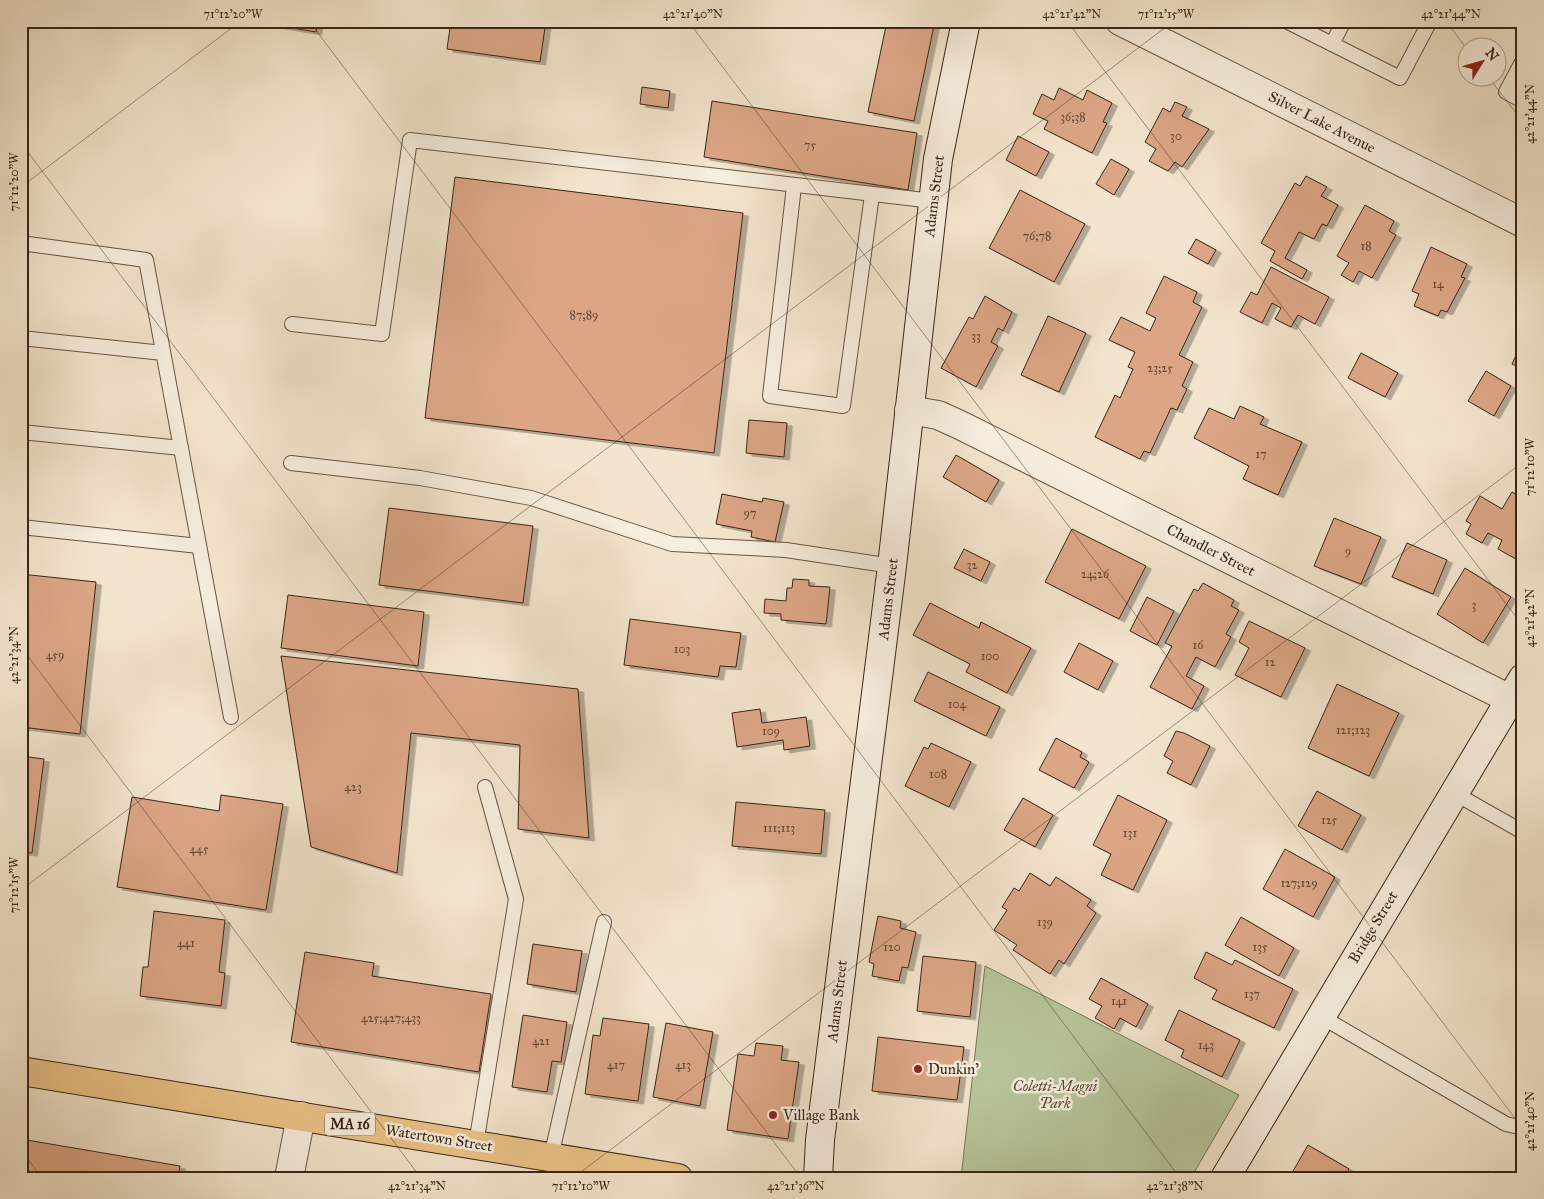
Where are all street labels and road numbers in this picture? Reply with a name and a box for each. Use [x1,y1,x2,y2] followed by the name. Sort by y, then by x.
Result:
[1266,87,1378,157] street label: Silver Lake Avenue
[920,153,948,239] street label: Adams Street
[1164,520,1259,580] street label: Chandler Street
[874,556,902,642] street label: Adams Street
[1344,887,1402,966] street label: Bridge Street
[823,958,851,1044] street label: Adams Street
[325,1112,375,1136] road number: MA 16
[384,1121,495,1155] street label: Watertown Street

